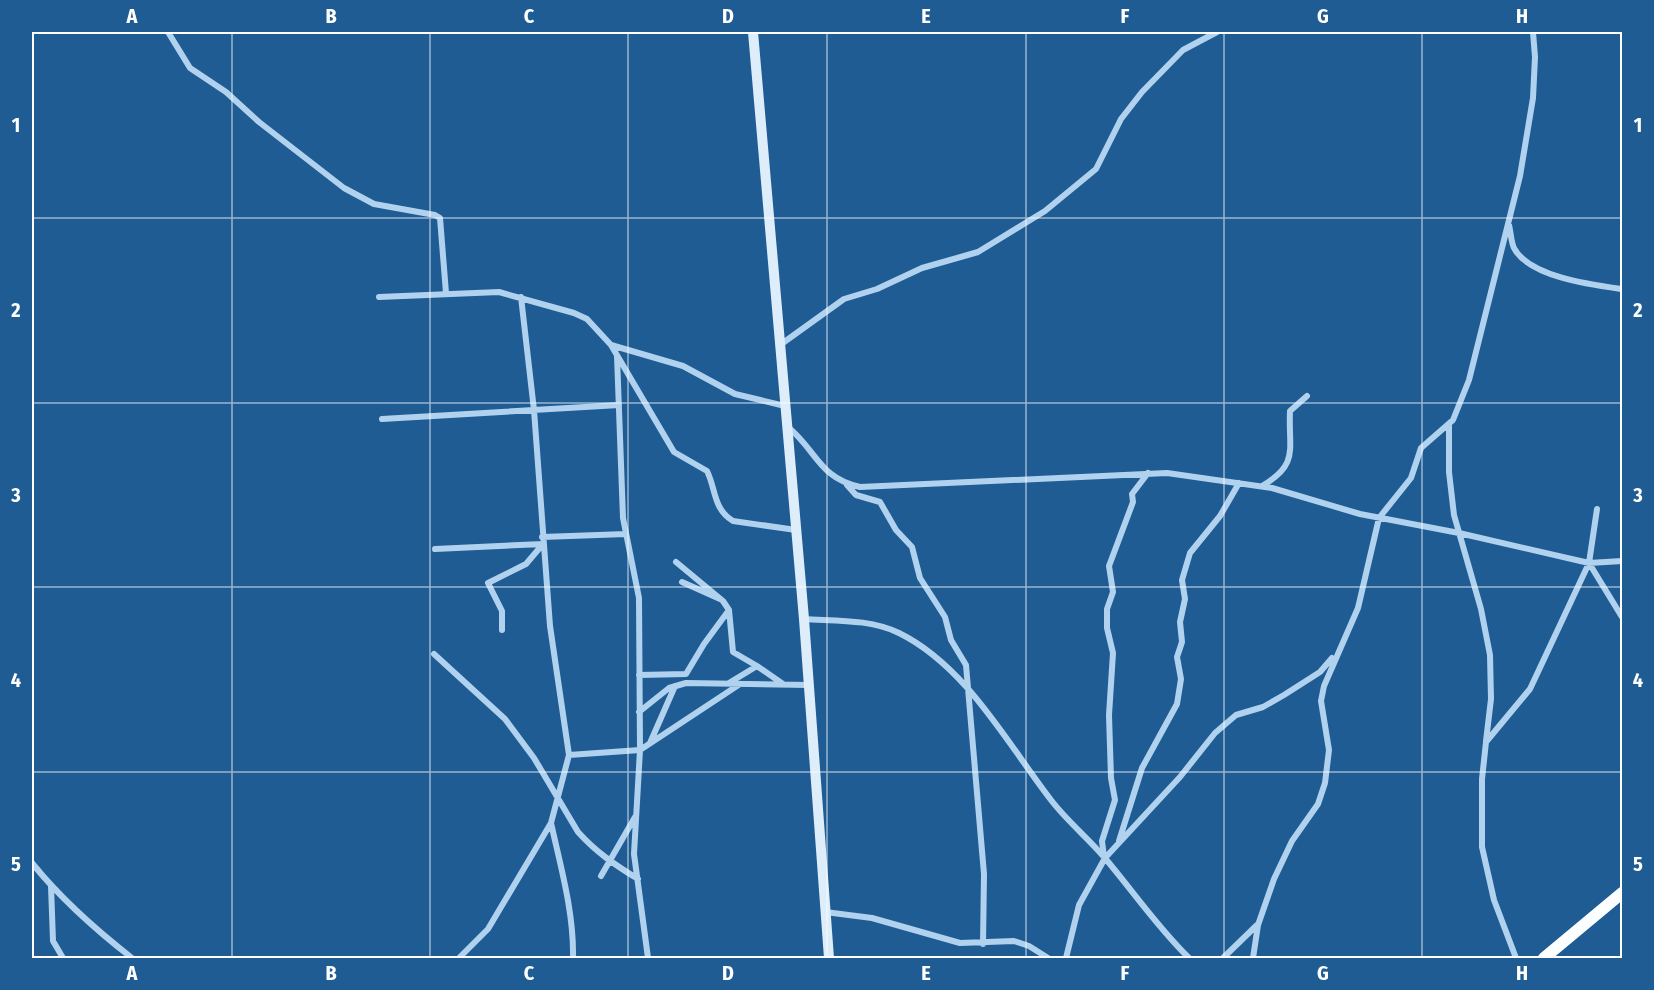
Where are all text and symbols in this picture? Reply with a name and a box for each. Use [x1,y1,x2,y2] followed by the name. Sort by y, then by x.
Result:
[126,4,139,28] text: A
[325,4,337,28] text: B
[524,4,535,28] text: C
[722,4,734,28] text: D
[921,4,931,28] text: E
[1121,4,1130,28] text: F
[1317,4,1329,28] text: G
[1516,4,1528,28] text: H
[12,113,20,137] text: 1
[1634,113,1642,137] text: 1
[10,298,21,322] text: 2
[1632,298,1643,322] text: 2
[10,483,21,507] text: 3
[1632,483,1643,507] text: 3
[11,668,21,692] text: 4
[1633,668,1643,692] text: 4
[11,852,21,876] text: 5
[1633,852,1643,876] text: 5
[126,961,139,985] text: A
[325,961,337,985] text: B
[524,961,535,985] text: C
[722,961,734,985] text: D
[921,961,931,985] text: E
[1121,961,1130,985] text: F
[1317,961,1329,985] text: G
[1516,961,1528,985] text: H

